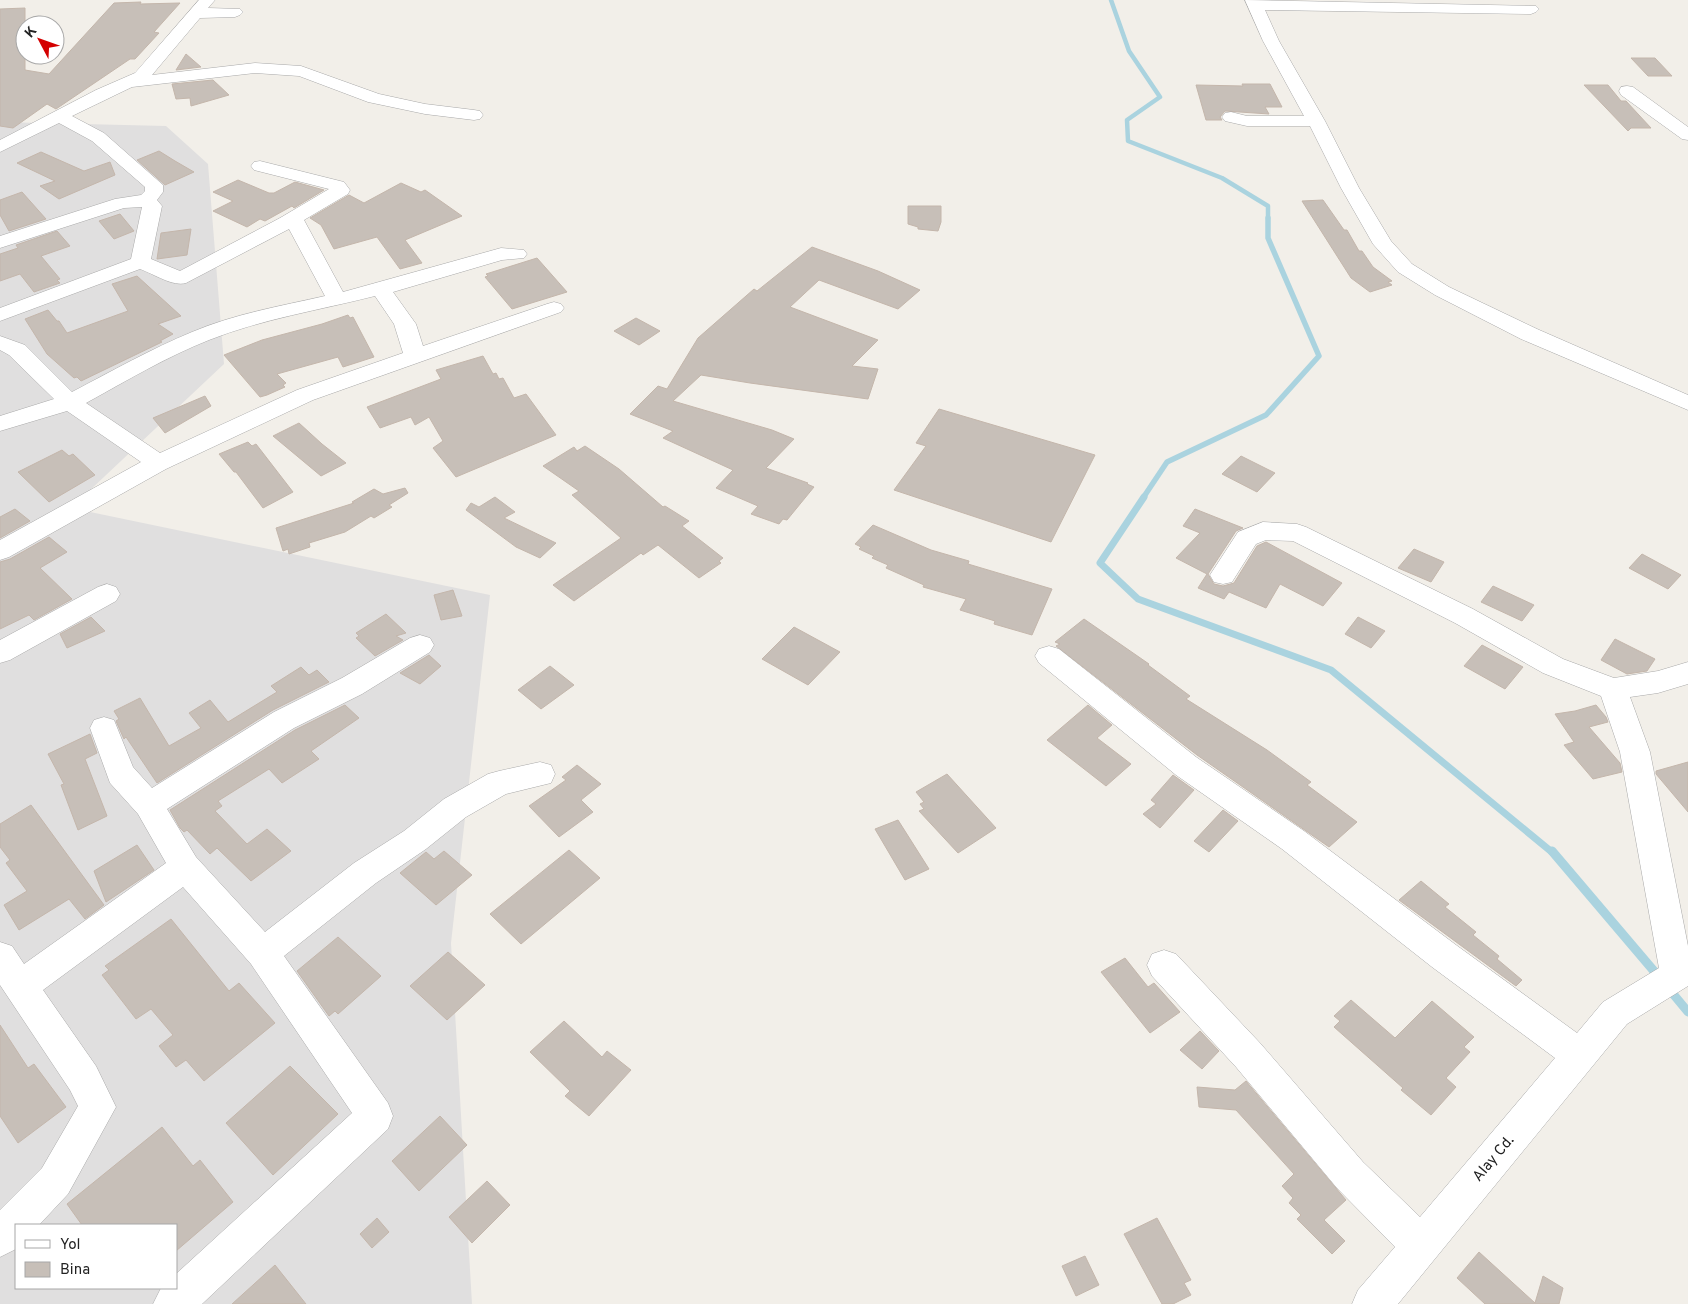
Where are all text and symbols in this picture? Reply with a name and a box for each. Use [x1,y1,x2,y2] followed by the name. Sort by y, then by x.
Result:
[15,15,65,65] north arrow
[22,23,41,42] text: K
[1469,1132,1519,1186] street label: Alay Cd.
[15,1224,178,1289] legend
[60,1236,81,1255] text: Yol
[60,1261,90,1280] text: Bina

